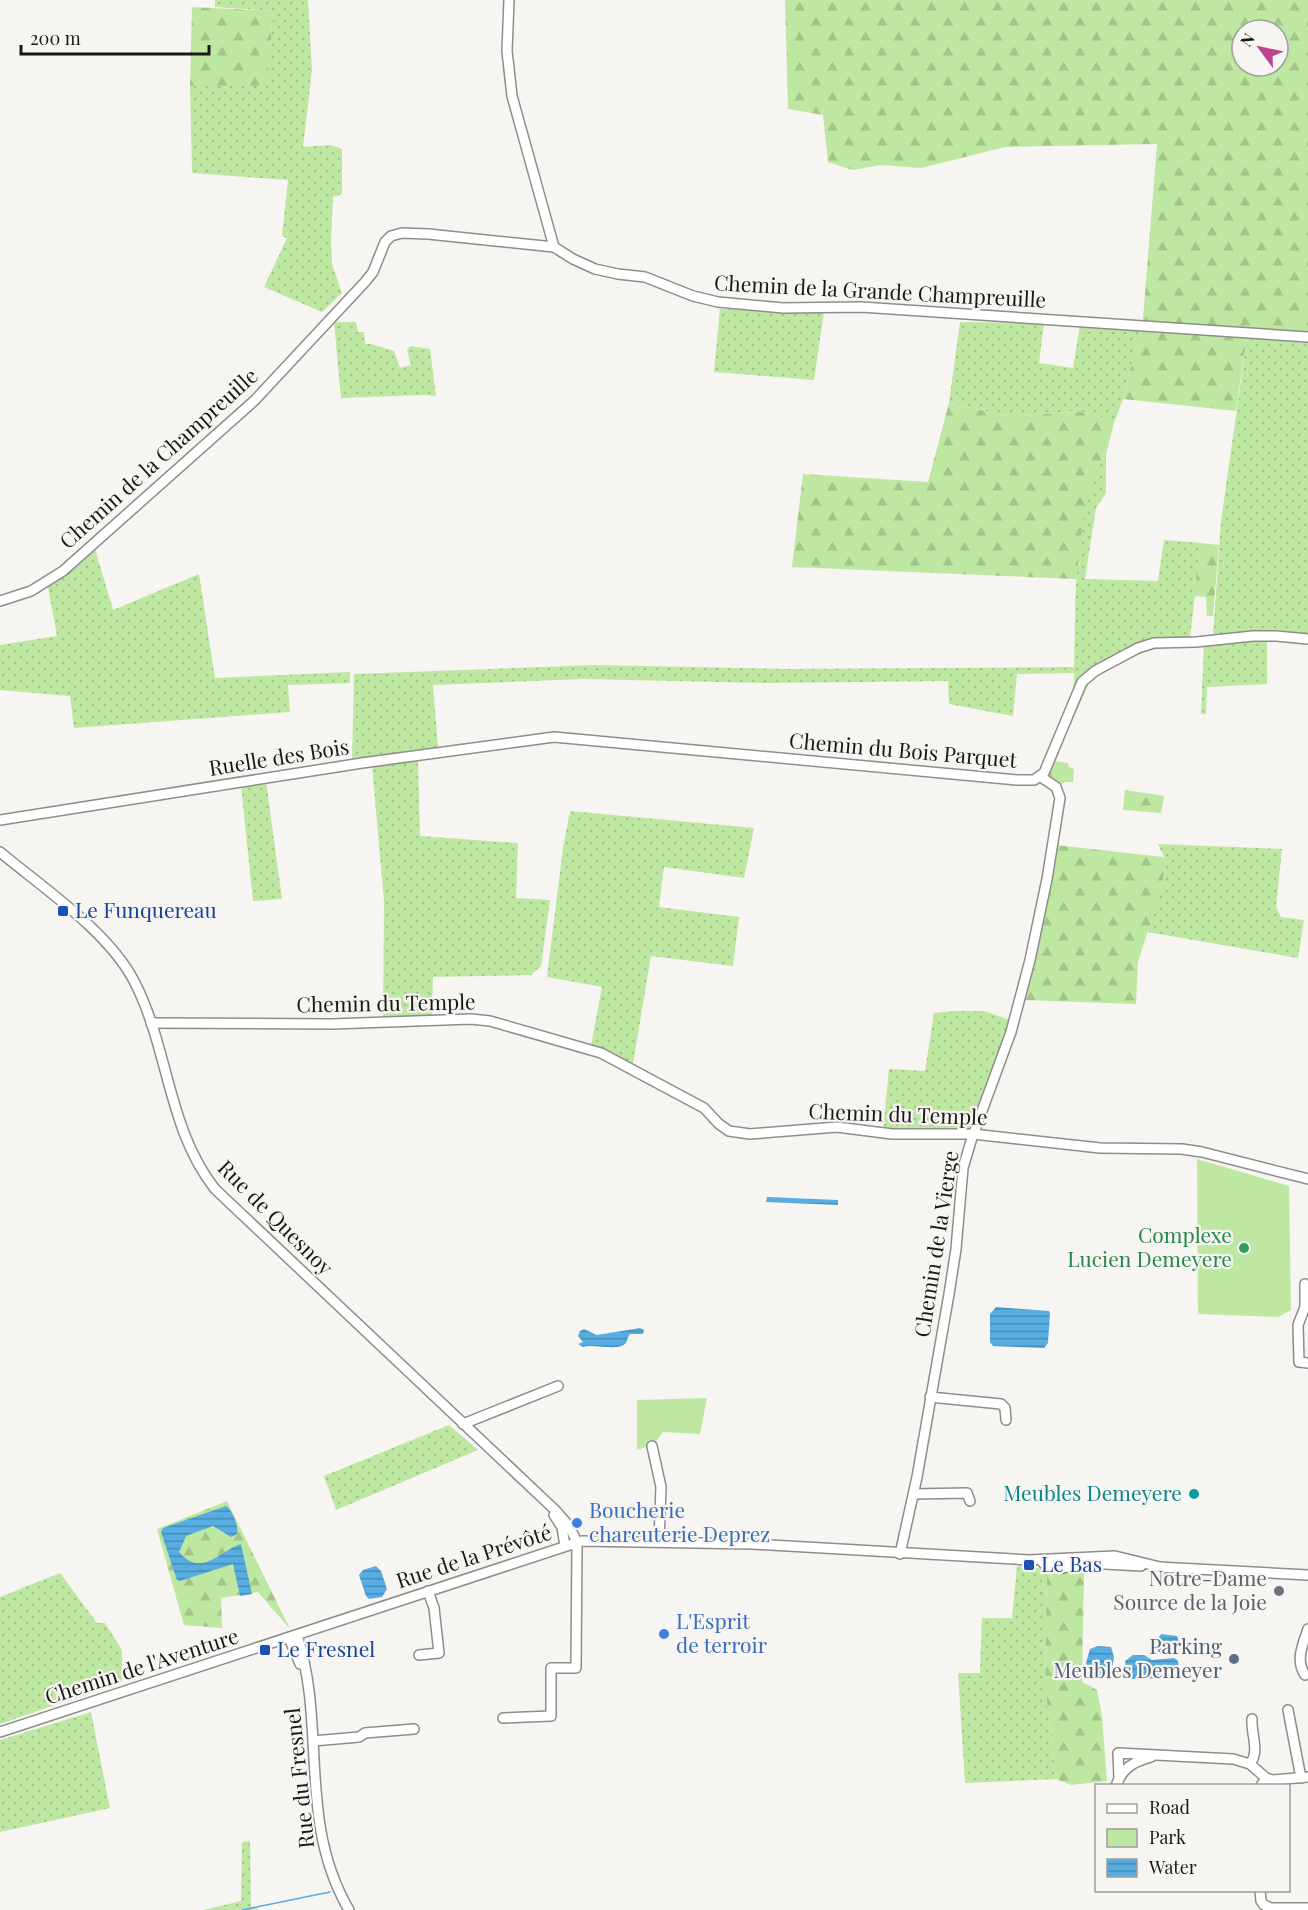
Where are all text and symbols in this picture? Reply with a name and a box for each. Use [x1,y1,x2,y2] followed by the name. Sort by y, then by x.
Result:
[21,18,208,56] scale bar
[1230,18,1290,78] north arrow
[30,26,81,50] text: 200 m
[1235,29,1259,50] text: N
[713,267,1047,313] street label: Chemin de la Grande Champreuille
[53,361,263,554] street label: Chemin de la Champreuille
[788,725,1019,773] street label: Chemin du Bois Parquet
[207,731,351,781] street label: Ruelle des Bois
[75,895,217,923] place label: Le Funquereau
[56,904,70,918] marker: Le Funquereau
[296,986,476,1018] street label: Chemin du Temple
[808,1096,988,1130] street label: Chemin du Temple
[906,1148,964,1339] street label: Chemin de la Vierge
[213,1153,340,1280] street label: Rue de Quesnoy
[1067,1220,1232,1272] place label: Complexe Lucien Demeyere
[1237,1241,1251,1255] marker: Complexe Lucien Demeyere
[1003,1478,1182,1506] place label: Meubles Demeyere
[1187,1487,1201,1501] marker: Meubles Demeyere
[589,1495,770,1547] place label: Boucherie charcuterie Deprez
[570,1516,584,1530] marker: Boucherie charcuterie Deprez
[392,1517,555,1593] street label: Rue de la Prévôté
[1041,1549,1102,1577] place label: Le Bas
[1022,1558,1036,1572] marker: Le Bas
[1113,1563,1267,1615] place label: Notre-Dame Source de la Joie
[1272,1584,1286,1598] marker: Notre-Dame Source de la Joie
[676,1606,768,1658] place label: L'Esprit de terroir
[41,1621,242,1710] street label: Chemin de l'Aventure
[657,1627,671,1641] marker: L'Esprit de terroir
[1053,1631,1223,1683] place label: Parking Meubles Demeyer
[277,1634,375,1662] place label: Le Fresnel
[258,1643,272,1657] marker: Le Fresnel
[1227,1652,1241,1666] marker: Parking Meubles Demeyer
[277,1706,319,1850] street label: Rue du Fresnel
[1095,1784,1290,1892] legend
[1149,1795,1190,1819] text: Road
[1149,1825,1186,1849] text: Park
[1148,1855,1197,1879] text: Water

